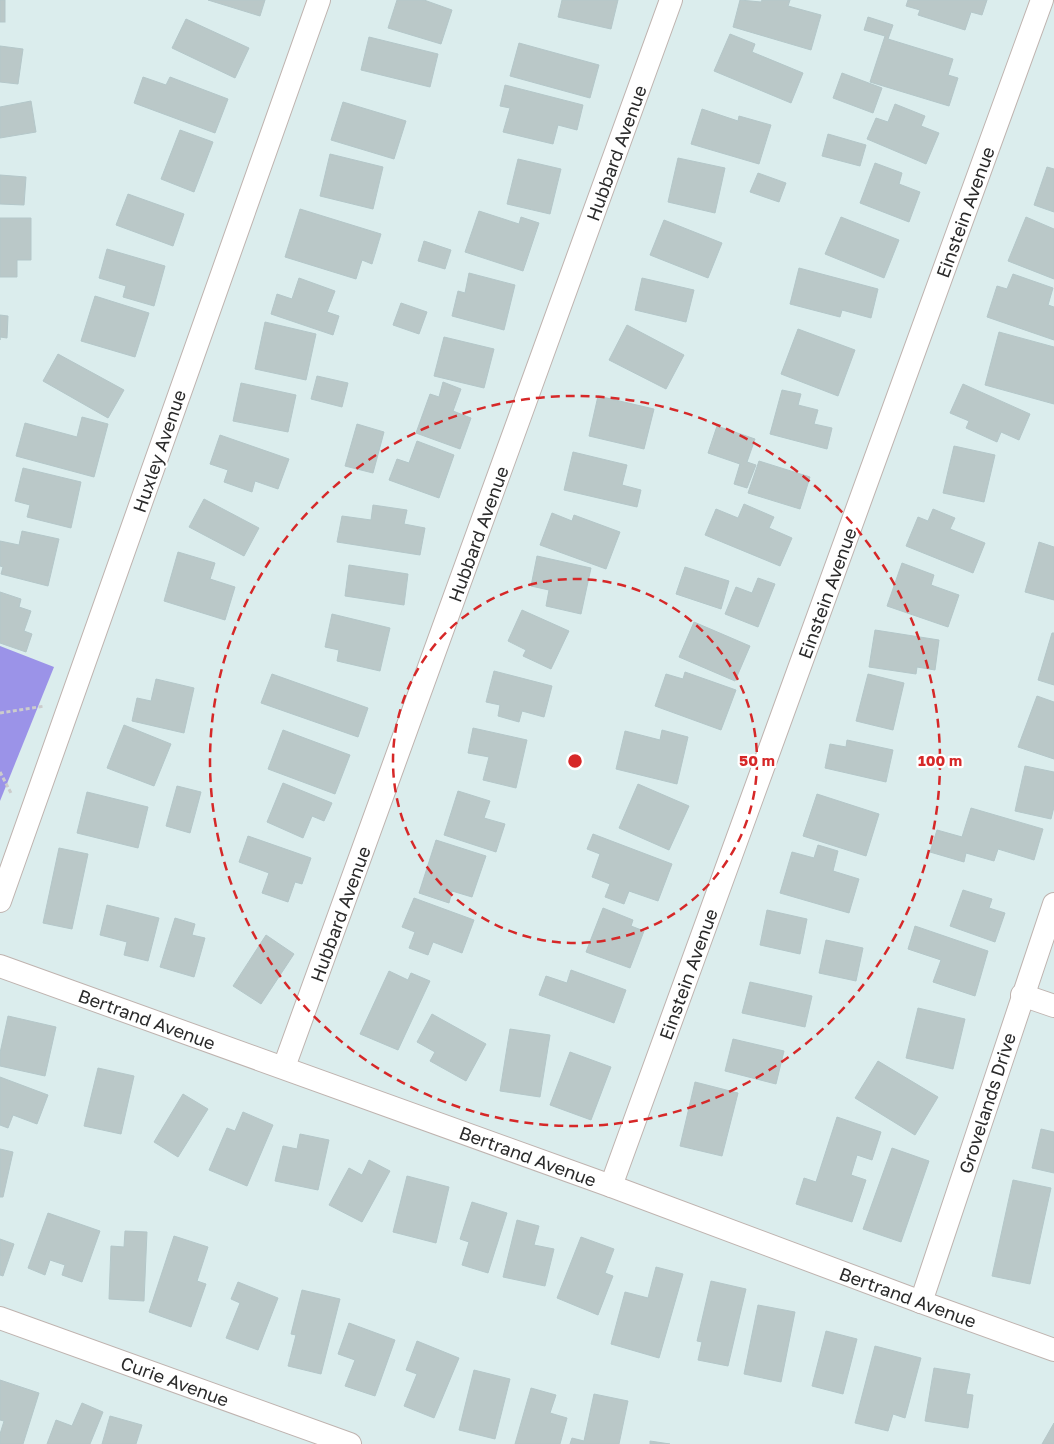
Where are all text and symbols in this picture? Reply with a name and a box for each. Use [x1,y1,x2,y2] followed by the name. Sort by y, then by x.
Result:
[581,82,651,224] street label: Hubbard Avenue
[931,143,999,281] street label: Einstein Avenue
[128,387,190,515] street label: Huxley Avenue
[443,463,513,605] street label: Hubbard Avenue
[793,524,861,662] street label: Einstein Avenue
[739,751,775,769] text: 50 m
[918,751,962,769] text: 100 m
[566,752,584,770] centre of rings
[305,843,375,985] street label: Hubbard Avenue
[654,905,722,1043] street label: Einstein Avenue
[75,984,219,1054] street label: Bertrand Avenue
[954,1030,1020,1176] street label: Grovelands Drive
[456,1121,600,1191] street label: Bertrand Avenue
[836,1262,980,1332] street label: Bertrand Avenue
[118,1351,232,1411] street label: Curie Avenue

